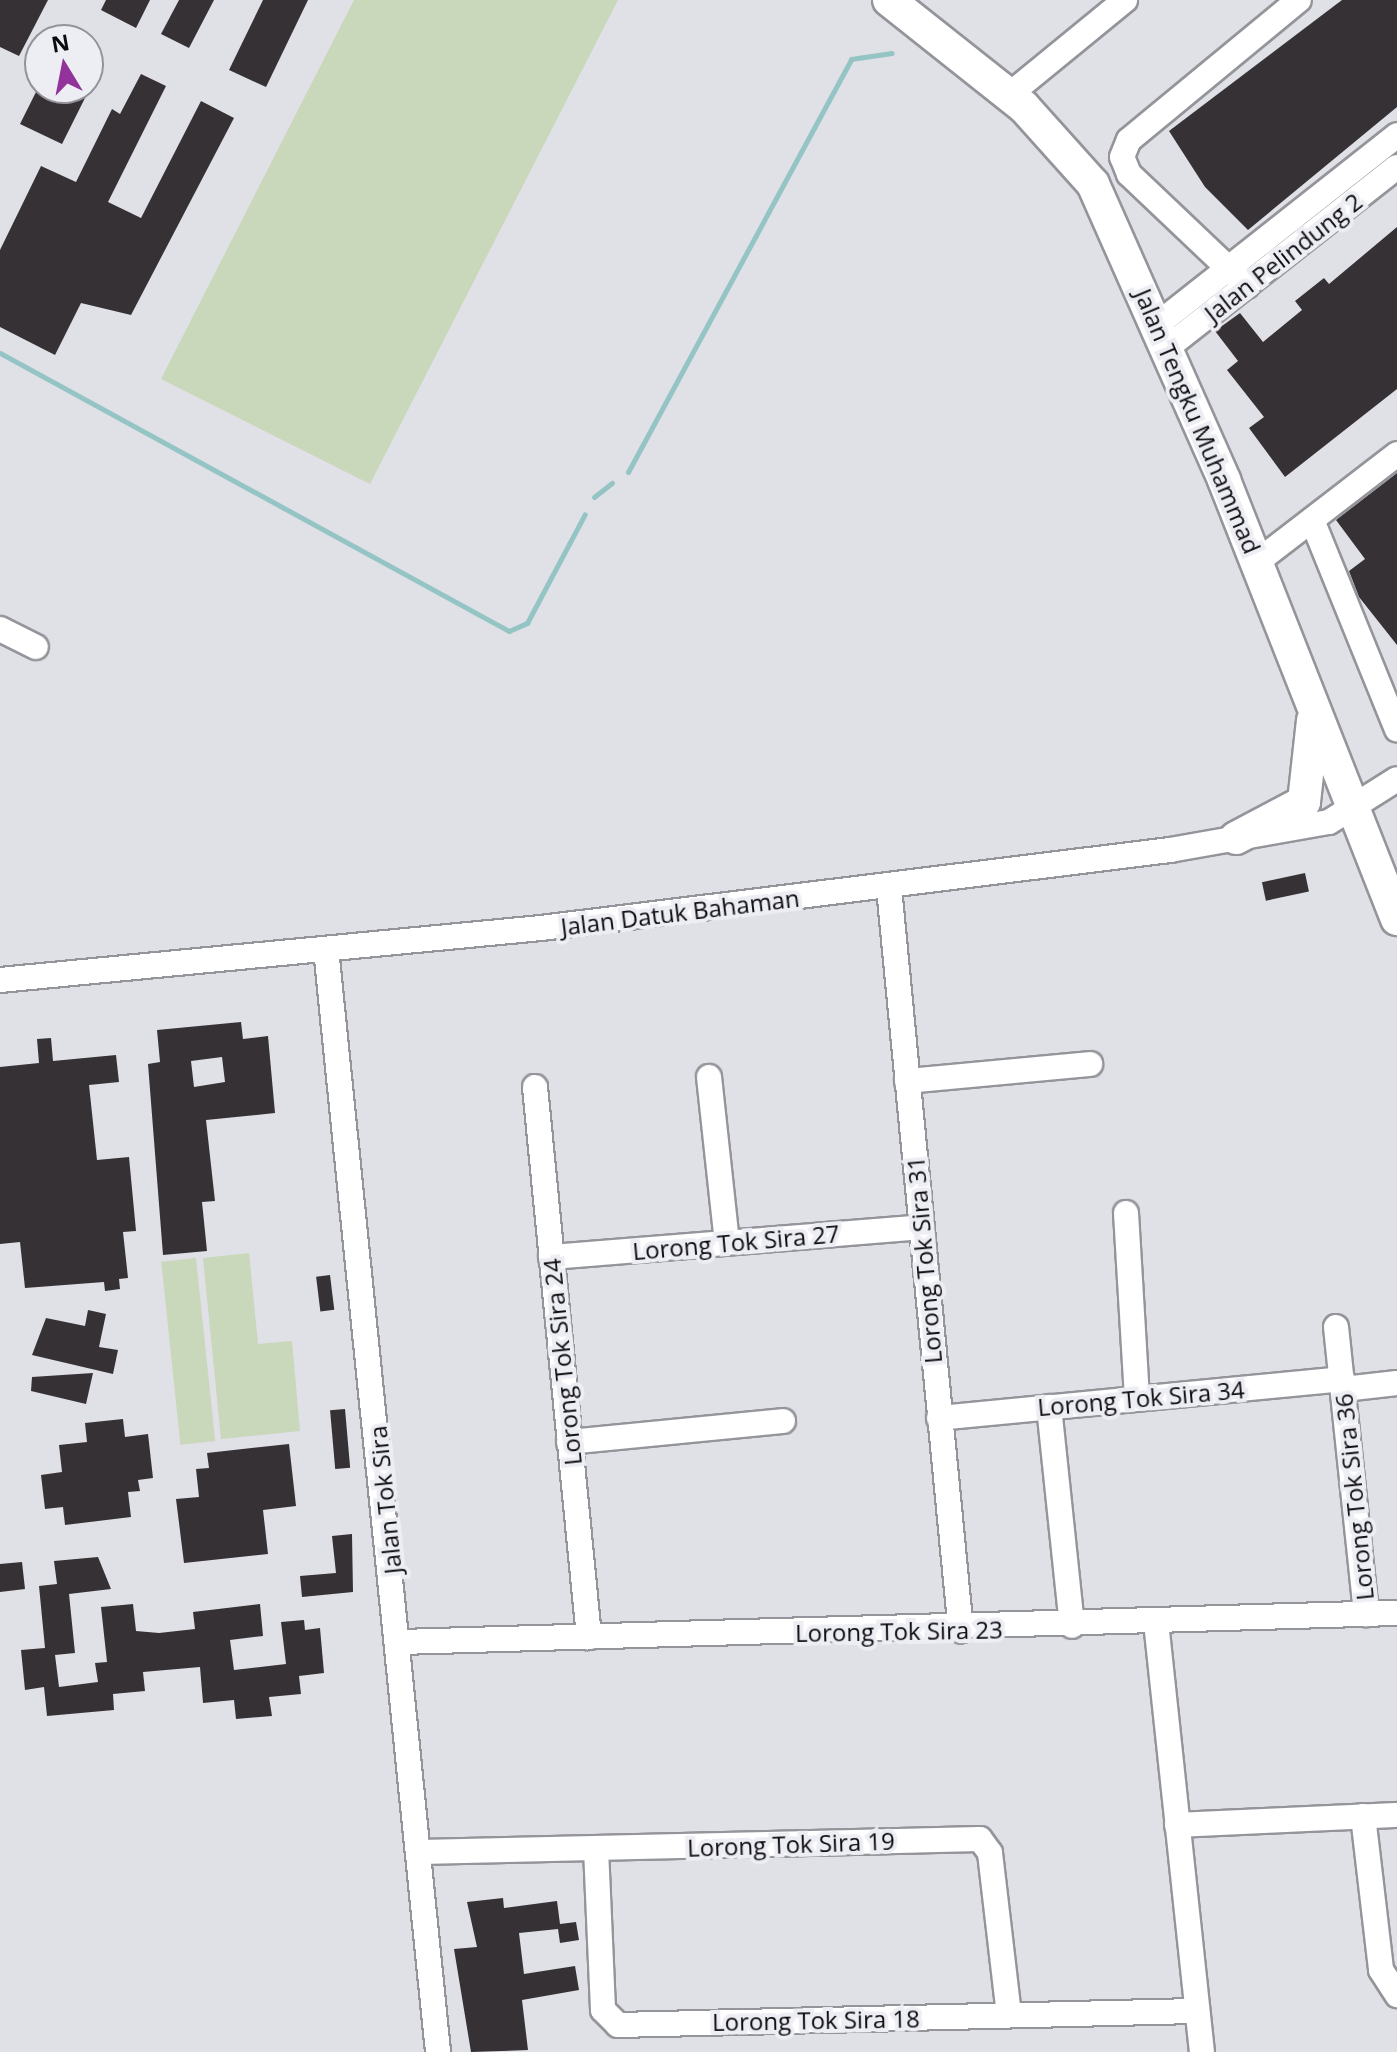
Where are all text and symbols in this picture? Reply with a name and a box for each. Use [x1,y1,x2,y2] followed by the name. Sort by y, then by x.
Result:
[24,24,104,104] north arrow
[49,26,72,59] text: N
[1198,187,1368,327] street label: Jalan Pelindung 2
[1129,284,1267,558] street label: Jalan Tengku Muhammad
[559,883,801,941] street label: Jalan Datuk Bahaman
[901,1155,947,1365] street label: Lorong Tok Sira 31
[631,1219,841,1265] street label: Lorong Tok Sira 27
[537,1257,587,1467] street label: Lorong Tok Sira 24
[1036,1375,1246,1421] street label: Lorong Tok Sira 34
[1329,1392,1379,1602] street label: Lorong Tok Sira 36
[363,1424,407,1576] street label: Jalan Tok Sira
[795,1615,1003,1647] street label: Lorong Tok Sira 23
[687,1826,895,1862] street label: Lorong Tok Sira 19
[712,2004,920,2036] street label: Lorong Tok Sira 18

